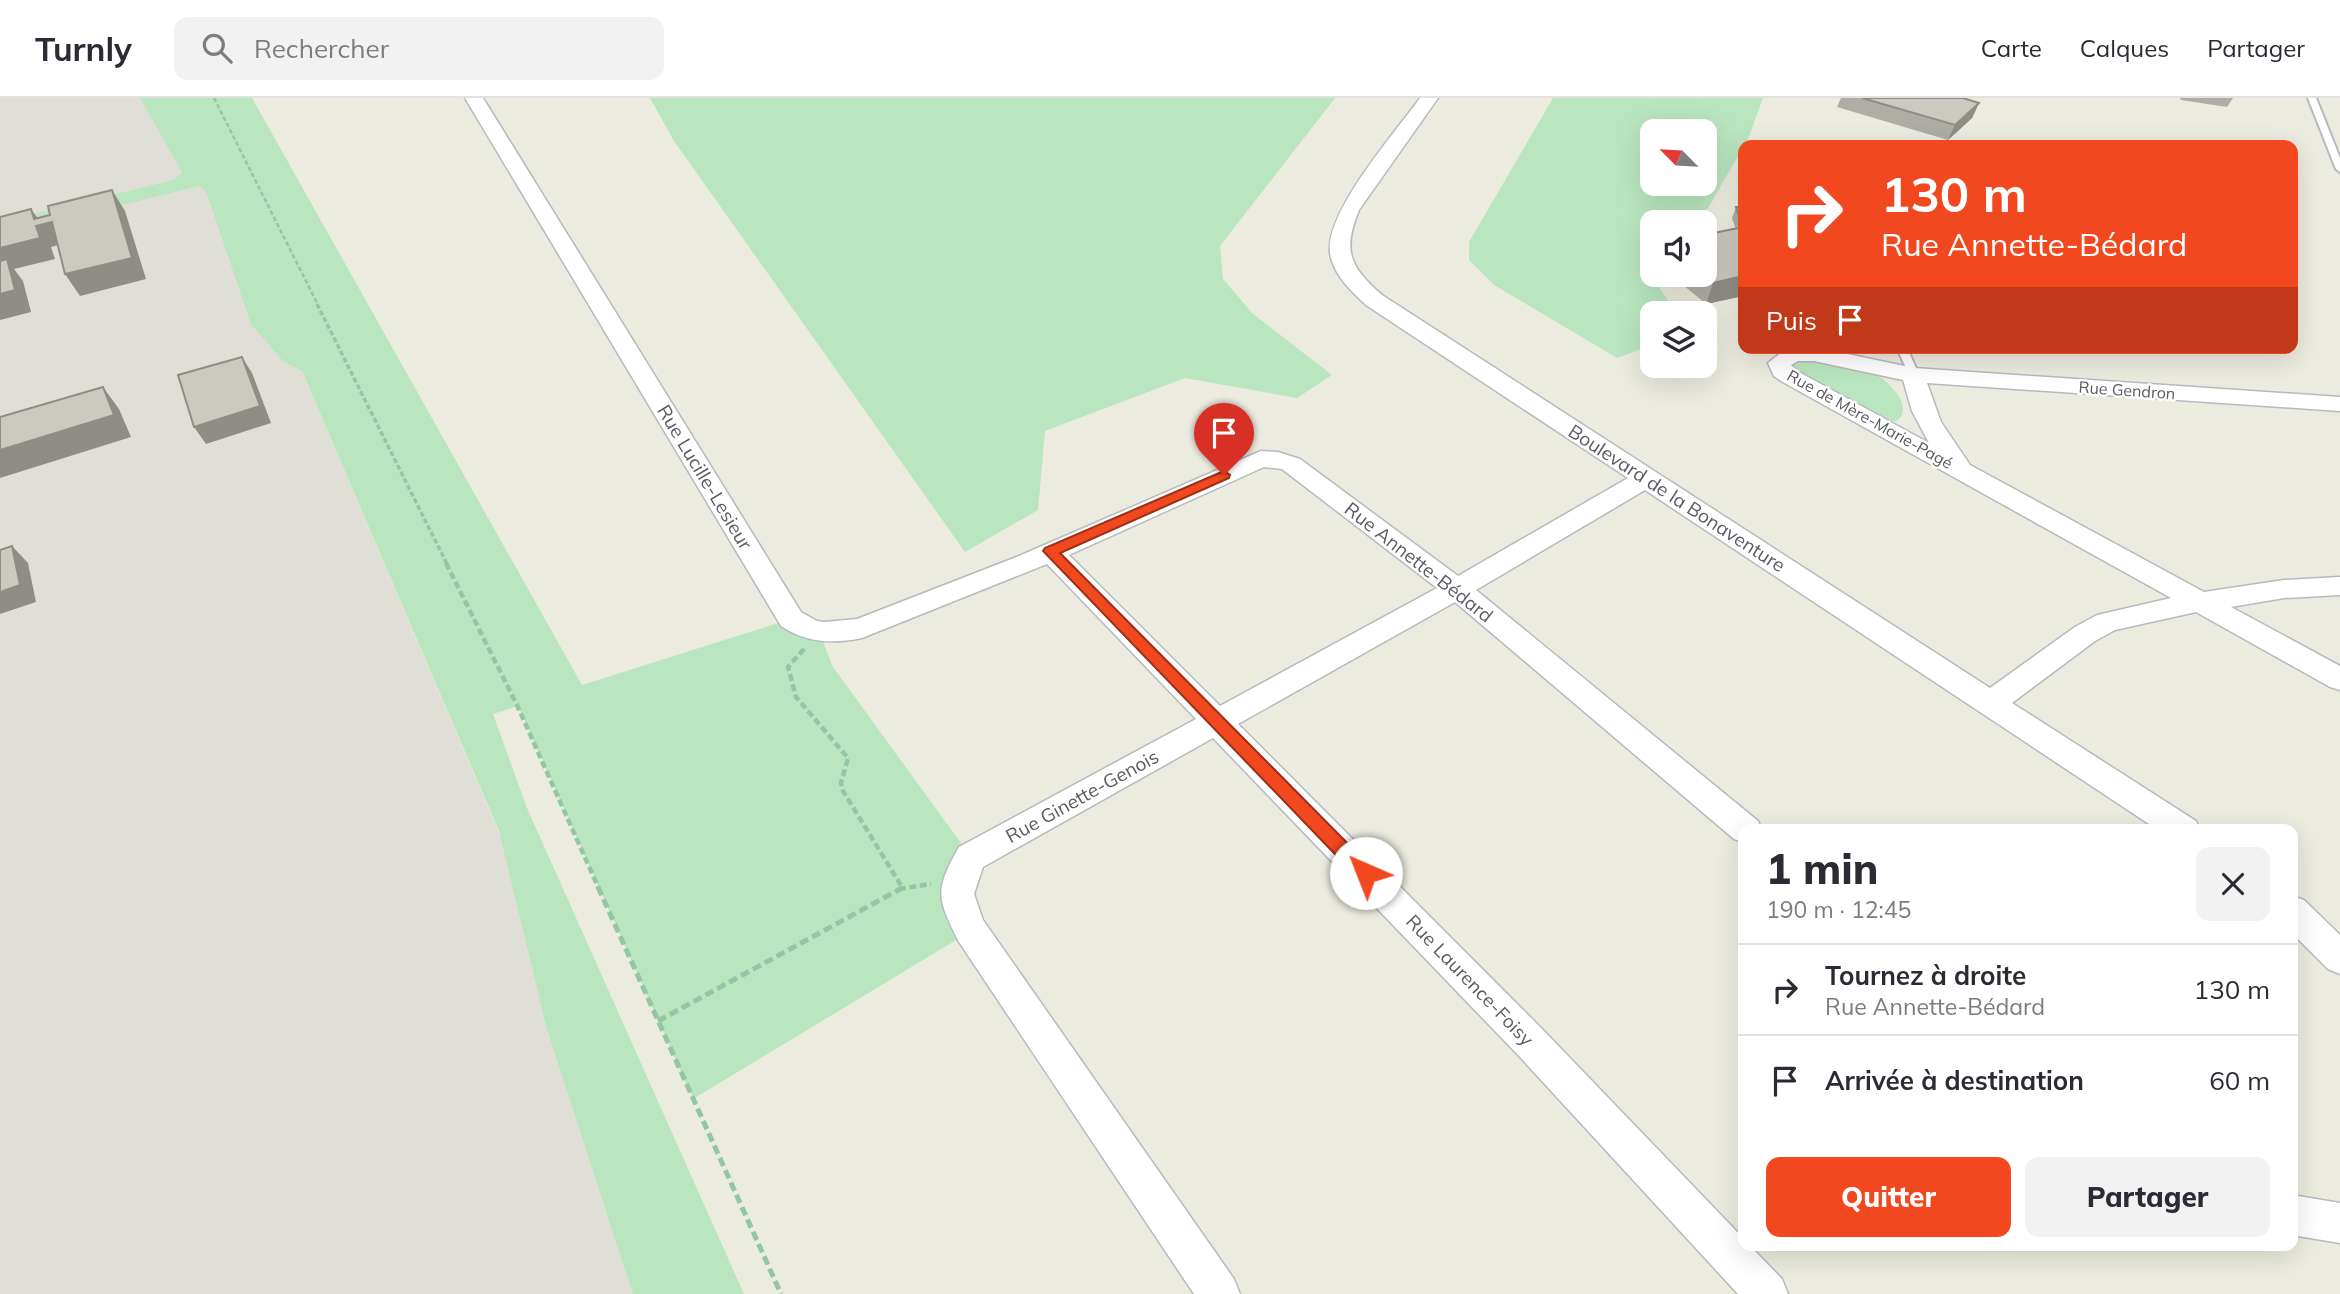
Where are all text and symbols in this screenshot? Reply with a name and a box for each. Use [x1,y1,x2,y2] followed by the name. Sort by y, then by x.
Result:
[174,17,664,80] search box
[35,28,132,69] text: Turnly
[198,29,236,67] icon: search
[254,32,389,65] text: Rechercher
[1981,33,2042,63] text: Carte
[2080,33,2169,63] text: Calques
[2207,33,2305,63] text: Partager
[1640,119,1717,196] north arrow
[1640,119,1717,378] map controls
[1881,163,2027,224] text: 130 m
[1766,168,1857,259] icon: right
[1640,210,1717,287] button: sound
[1881,224,2187,264] text: Rue Annette-Bédard
[1640,301,1717,378] button: layers
[1831,301,1869,339] icon: arrive
[1766,304,1817,337] text: Puis
[1784,365,1956,473] street label: Rue de Mère-Marie-Pagé
[2078,377,2176,403] street label: Rue Gendron
[652,400,758,554] street label: Rue Lucille-Lesieur
[1194,403,1254,475] pin
[1205,414,1243,452] icon: arrive
[1564,419,1790,577] street label: Boulevard de la Bonaventure
[1340,497,1498,627] street label: Rue Annette-Bédard
[1001,744,1163,848] street label: Rue Ginette-Genois
[1329,836,1403,910] position arrow
[1766,842,1879,895] text: 1 min
[2196,847,2270,921] button: close
[1766,895,1911,924] text: 190 m · 12:45
[1401,909,1539,1051] street label: Rue Laurence-Foisy
[1825,959,2026,992] text: Tournez à droite
[1766,971,1804,1009] icon: right
[2194,973,2270,1006] text: 130 m
[1825,992,2045,1021] text: Rue Annette-Bédard
[1766,1062,1804,1100] icon: arrive
[1825,1064,2084,1097] text: Arrivée à destination
[2209,1064,2270,1097] text: 60 m
[1766,1157,2011,1237] button: Quitter
[2025,1157,2270,1237] button: Partager

